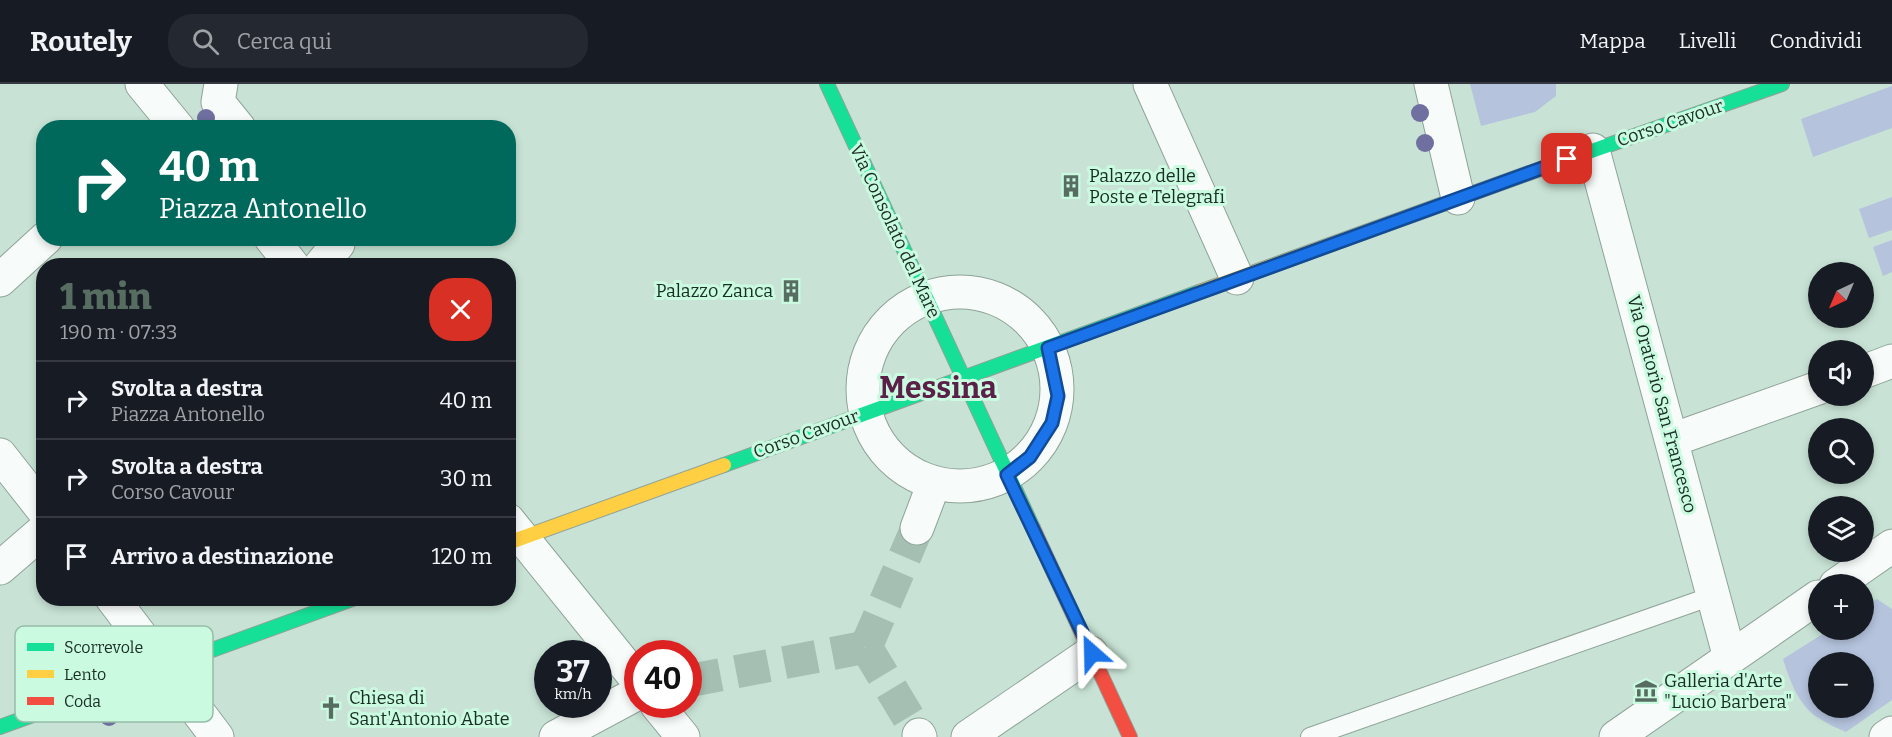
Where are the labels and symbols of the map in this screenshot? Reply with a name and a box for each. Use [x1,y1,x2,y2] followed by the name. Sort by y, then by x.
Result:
[1614,95,1726,151] street label: Corso Cavour
[1541,133,1592,184] pin
[845,141,945,321] street label: Via Consolato del Mare
[1089,165,1225,208] place label: Palazzo delle Poste e Telegrafi
[1058,173,1084,199] building icon: Palazzo delle Poste e Telegrafi
[1808,262,1874,328] north arrow
[778,278,804,304] building icon: Palazzo Zanca
[656,280,773,302] place label: Palazzo Zanca
[1622,293,1702,515] street label: Via Oratorio San Francesco
[879,370,997,406] district label: Messina
[750,405,862,463] street label: Corso Cavour
[1060,621,1124,685] position arrow
[15,626,213,722] legend
[64,638,143,657] text: Scorrevole
[624,640,702,718] speed limit sign: 40
[64,665,106,684] text: Lento
[1664,670,1792,713] place label: Galleria d'Arte "Lucio Barbera"
[1633,678,1659,704] museum icon: Galleria d'Arte "Lucio Barbera"
[349,687,510,730] place label: Chiesa di Sant'Antonio Abate
[64,692,101,711] text: Coda
[318,695,344,721] church icon: Chiesa di Sant'Antonio Abate

